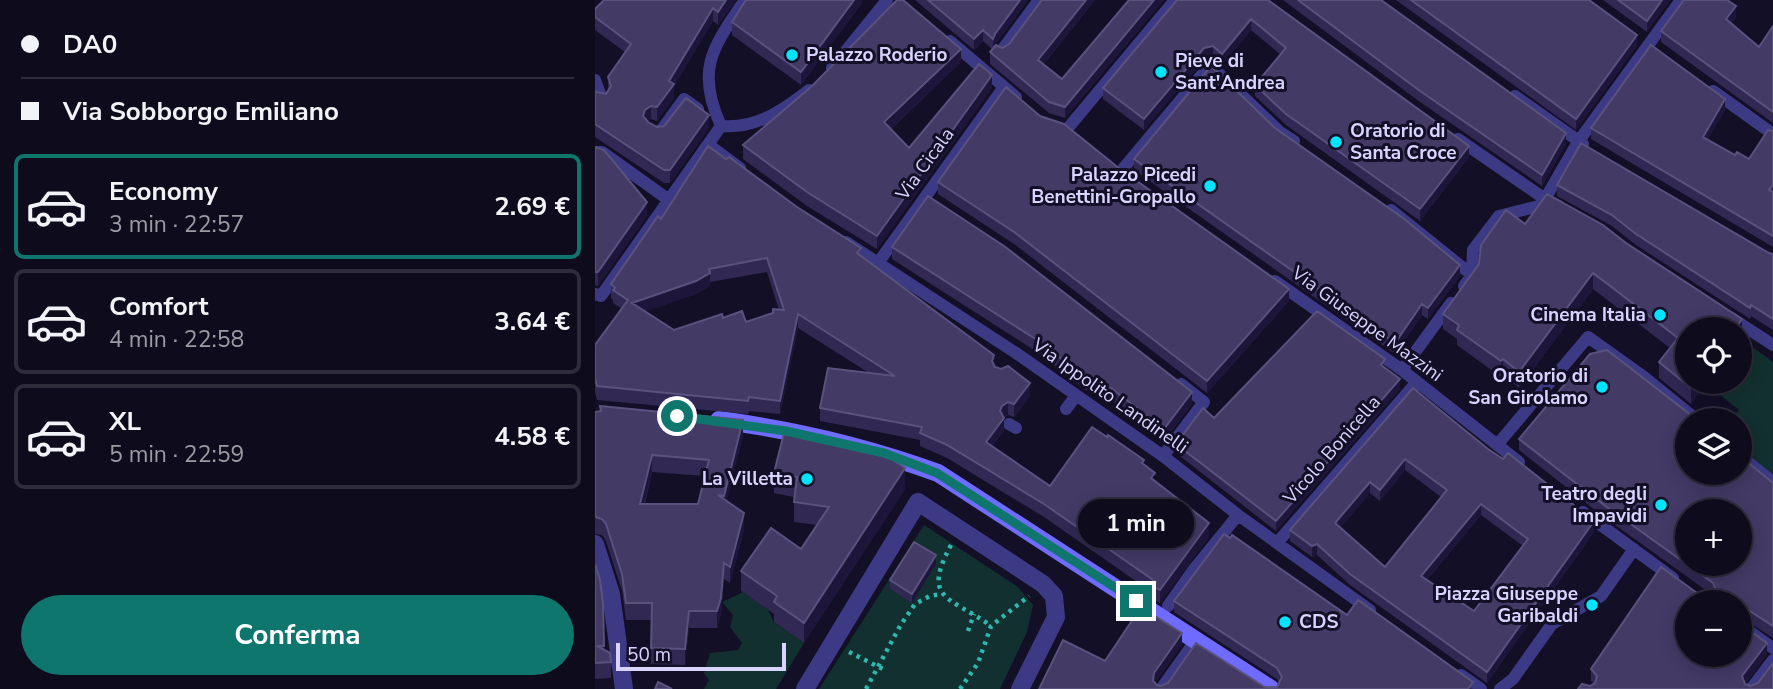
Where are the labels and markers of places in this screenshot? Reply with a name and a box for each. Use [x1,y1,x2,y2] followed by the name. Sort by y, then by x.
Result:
[806,42,947,68] place label: Palazzo Roderio
[784,47,800,63] marker: Palazzo Roderio
[1175,48,1285,96] place label: Pieve di Sant'Andrea
[1153,64,1169,80] marker: Pieve di Sant'Andrea
[1350,118,1457,166] place label: Oratorio di Santa Croce
[1328,134,1344,150] marker: Oratorio di Santa Croce
[1031,162,1196,210] place label: Palazzo Picedi Benettini-Gropallo
[1202,178,1218,194] marker: Palazzo Picedi Benettini-Gropallo
[1530,302,1646,328] place label: Cinema Italia
[1652,307,1668,323] marker: Cinema Italia
[1468,363,1588,411] place label: Oratorio di San Girolamo
[1594,379,1610,395] marker: Oratorio di San Girolamo
[702,466,793,492] place label: La Villetta
[799,471,815,487] marker: La Villetta
[1541,481,1647,529] place label: Teatro degli Impavidi
[1653,497,1669,513] marker: Teatro degli Impavidi
[1434,581,1578,629] place label: Piazza Giuseppe Garibaldi
[1584,597,1600,613] marker: Piazza Giuseppe Garibaldi
[1299,609,1338,635] place label: CDS
[1277,614,1293,630] marker: CDS

